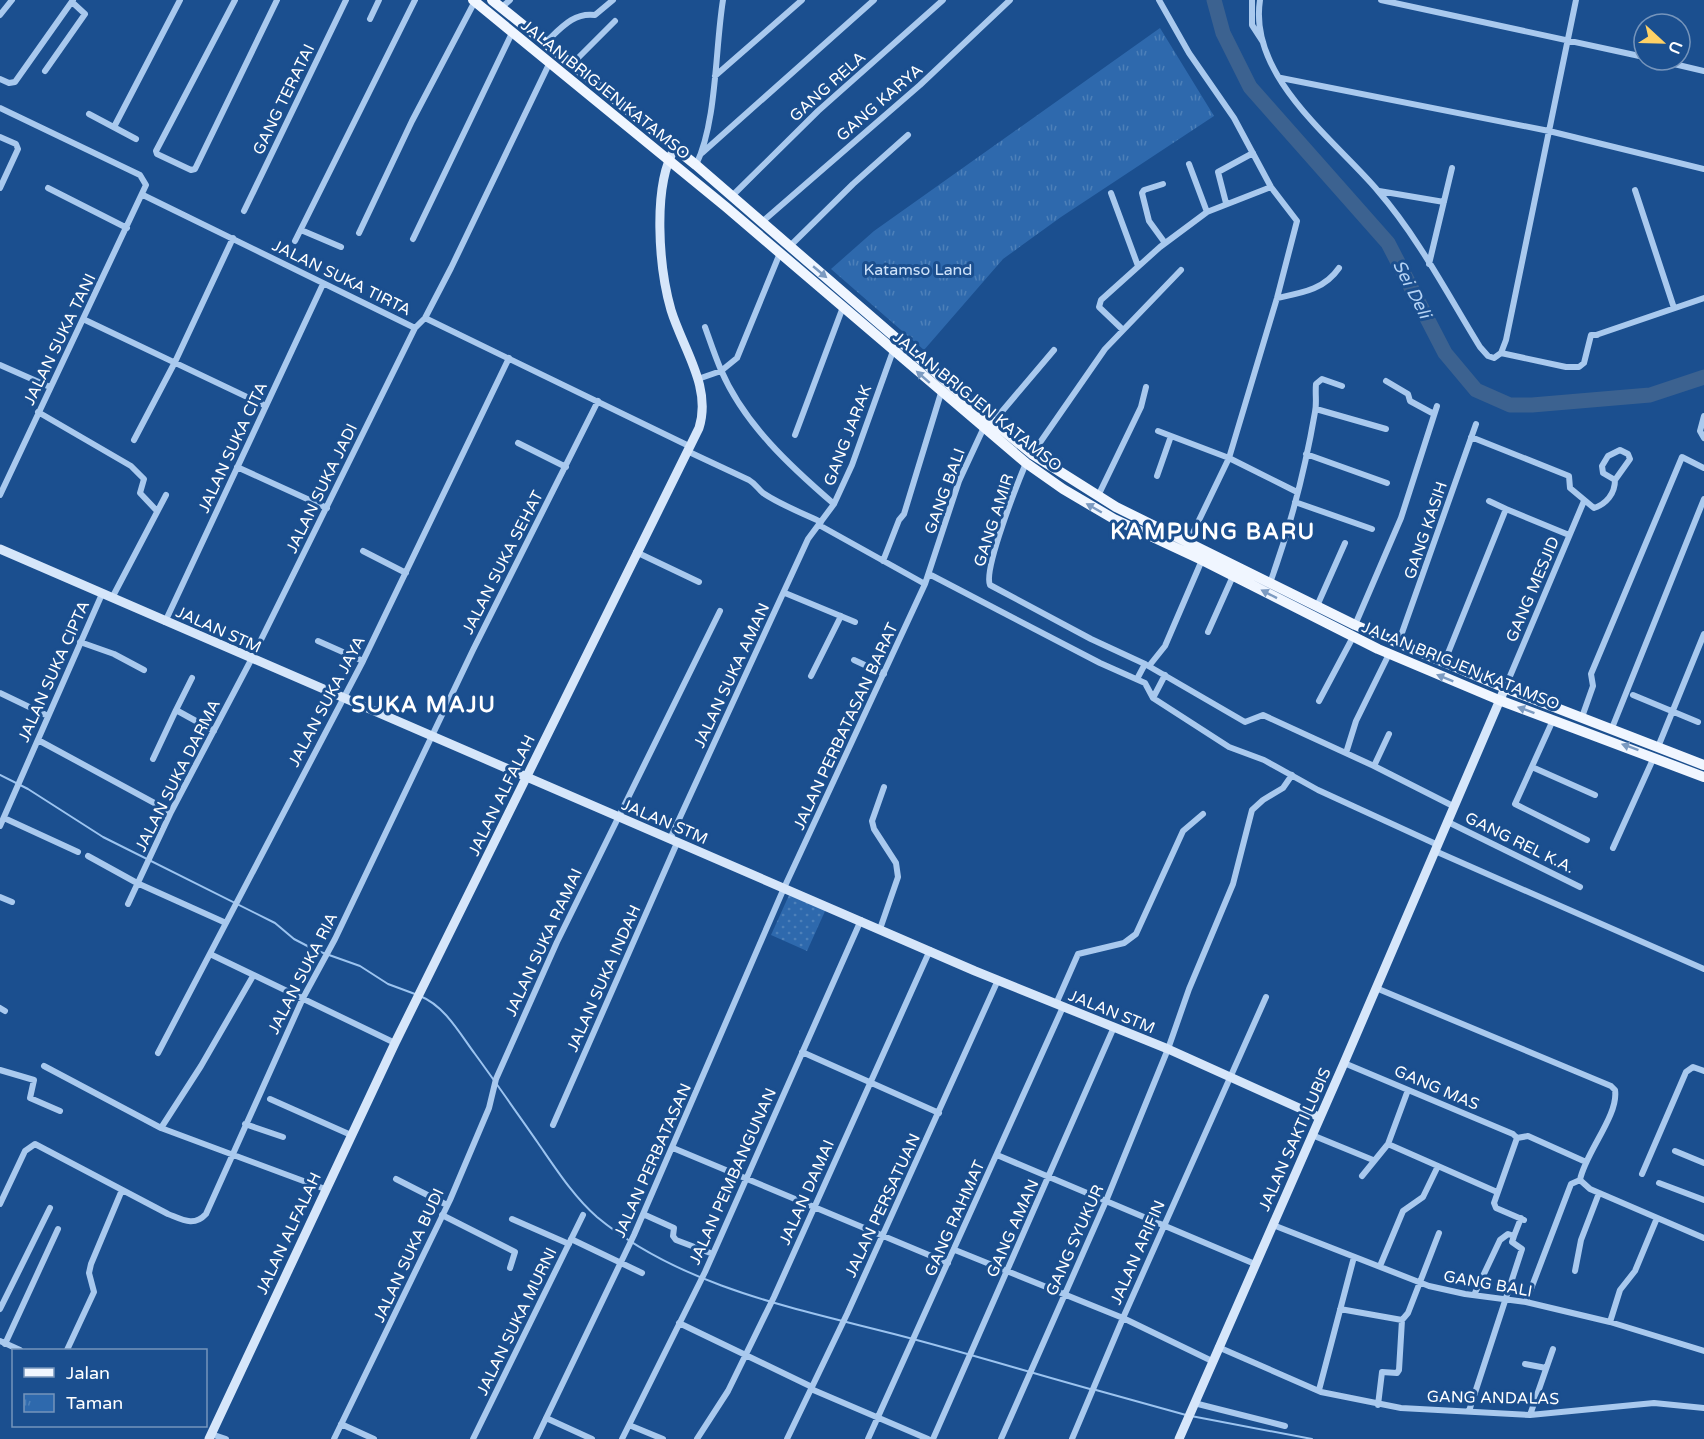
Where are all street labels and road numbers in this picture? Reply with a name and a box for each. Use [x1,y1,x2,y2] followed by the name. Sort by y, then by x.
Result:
[517,15,694,164] street label: JALAN BRIGJEN KATAMSO
[248,41,319,158] street label: GANG TERATAI
[785,47,870,126] street label: GANG RELA
[832,60,927,146] street label: GANG KARYA
[269,236,414,320] street label: JALAN SUKA TIRTA
[19,270,100,408] street label: JALAN SUKA TANI
[889,327,1066,476] street label: JALAN BRIGJEN KATAMSO
[194,379,272,516] street label: JALAN SUKA CITA
[819,382,876,489] street label: GANG JARAK
[282,420,362,556] street label: JALAN SUKA JADI
[920,446,970,537] street label: GANG BALI
[970,471,1018,569] street label: GANG AMIR
[1400,479,1452,582] street label: GANG KASIH
[458,487,548,638] street label: JALAN SUKA SEHAT
[1502,534,1564,645] street label: GANG MESJID
[14,597,94,745] street label: JALAN SUKA CIPTA
[689,600,774,751] street label: JALAN SUKA AMAN
[173,602,265,658] street label: JALAN STM
[1359,617,1562,715] street label: JALAN BRIGJEN KATAMSO
[789,619,903,833] street label: JALAN PERBATASAN BARAT
[284,633,370,770] street label: JALAN SUKA JAYA
[131,696,225,855] street label: JALAN SUKA DARMA
[464,732,540,859] street label: JALAN ALFALAH
[618,795,711,849] street label: JALAN STM
[1462,808,1577,878] street label: GANG REL K.A.
[501,865,587,1020] street label: JALAN SUKA RAMAI
[562,902,645,1055] street label: JALAN SUKA INDAH
[264,909,342,1038] street label: JALAN SUKA RIA
[1065,985,1158,1038] street label: JALAN STM
[1391,1061,1482,1115] street label: GANG MAS
[1254,1065,1336,1214] street label: JALAN SAKTI LUBIS
[610,1080,696,1241] street label: JALAN PERBATASAN
[685,1085,781,1268] street label: JALAN PEMBANGUNAN
[841,1130,925,1281] street label: JALAN PERSATUAN
[775,1137,839,1248] street label: JALAN DAMAI
[920,1157,990,1279] street label: GANG RAHMAT
[252,1169,326,1298] street label: JALAN ALFALAH
[982,1176,1043,1281] street label: GANG AMAN
[1041,1182,1108,1299] street label: GANG SYUKUR
[369,1185,449,1326] street label: JALAN SUKA BUDI
[1106,1197,1170,1308] street label: JALAN ARIFIN
[472,1244,561,1399] street label: JALAN SUKA MURNI
[1442,1266,1534,1302] street label: GANG BALI
[1427,1387,1559,1409] street label: GANG ANDALAS

